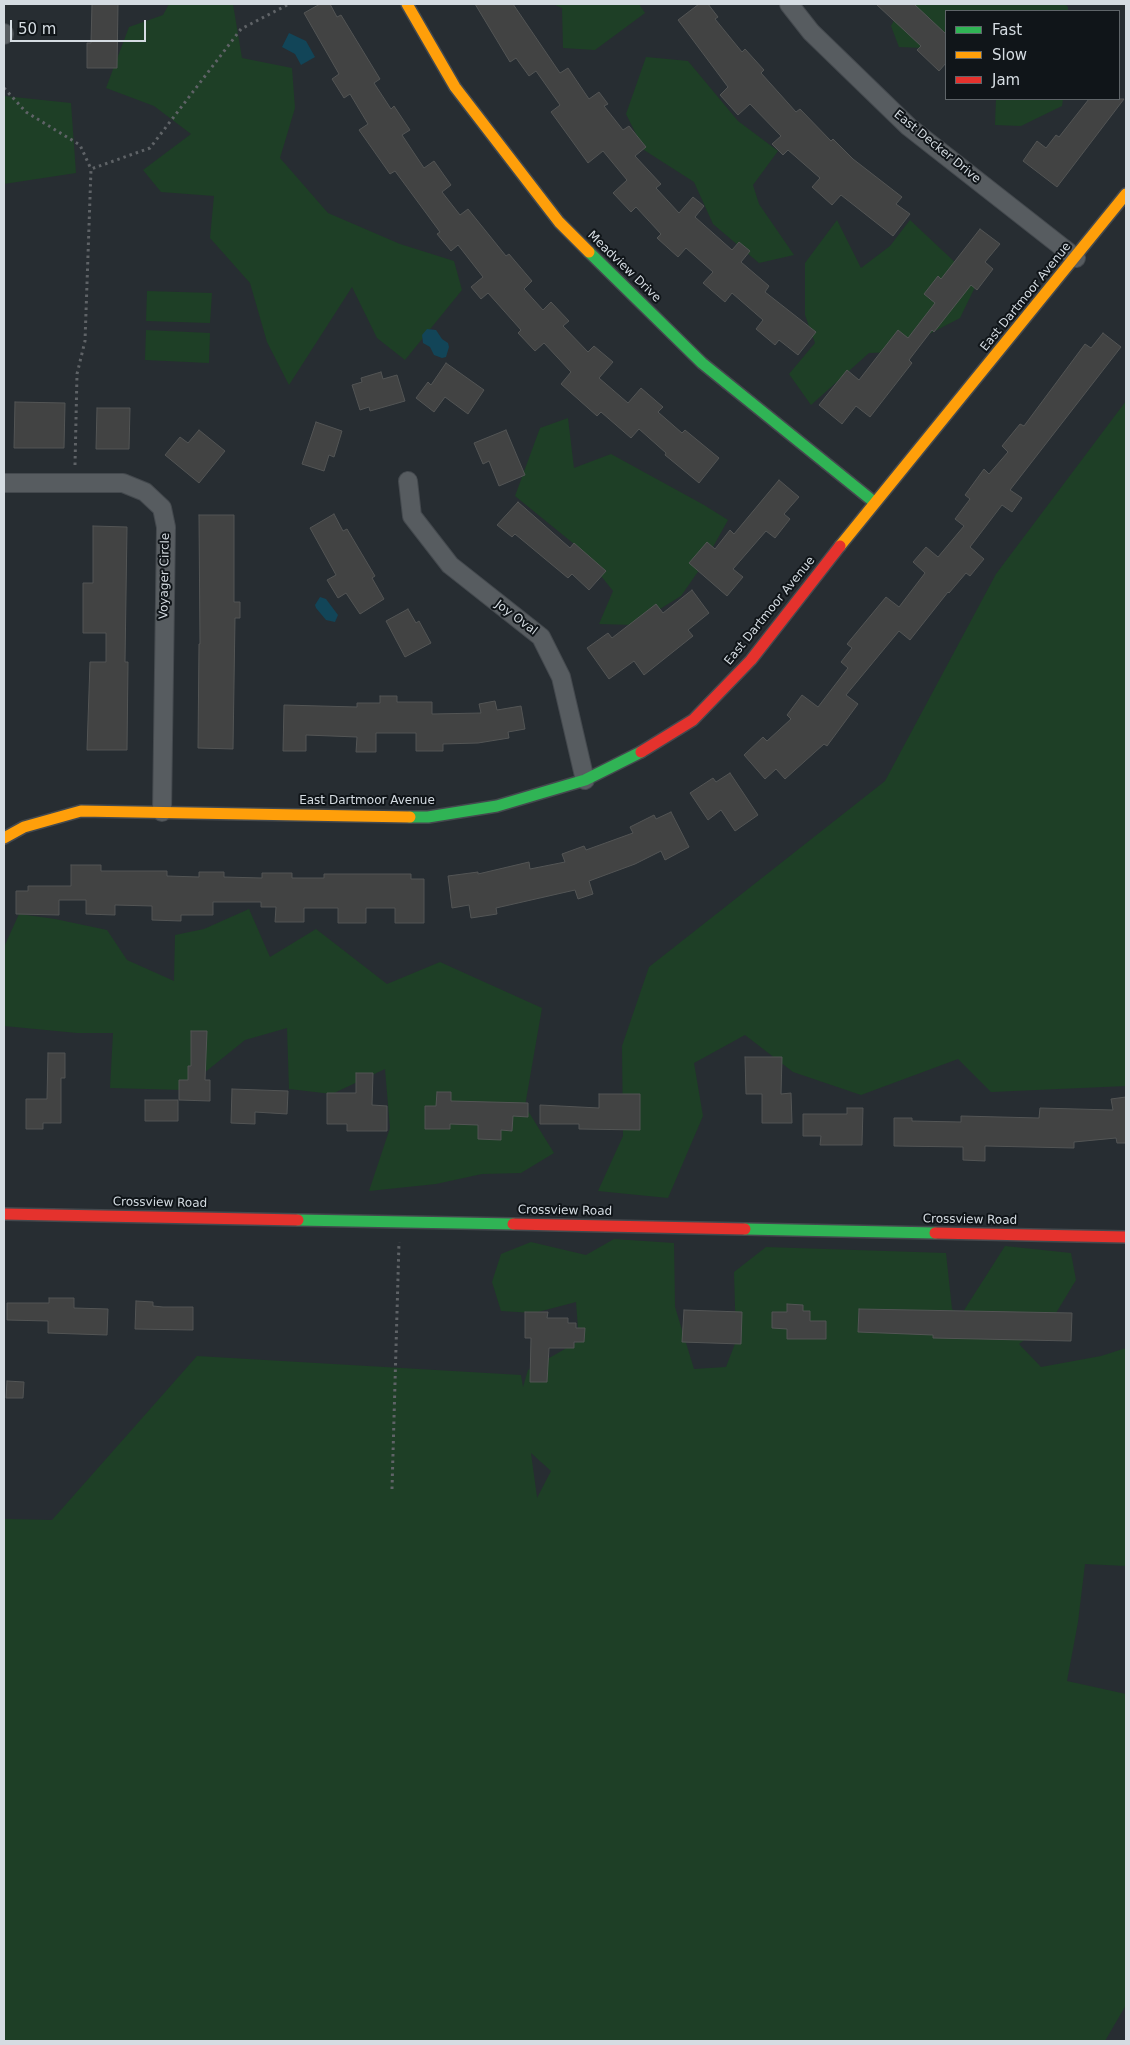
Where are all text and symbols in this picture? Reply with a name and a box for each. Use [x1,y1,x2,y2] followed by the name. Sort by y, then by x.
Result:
[12,10,149,42] scale bar
[945,10,1120,100] legend
[18,20,56,38] text: 50 m
[992,21,1022,39] text: Fast
[992,46,1027,64] text: Slow
[992,71,1020,89] text: Jam
[891,108,983,186] street label: East Decker Drive
[584,228,664,306] street label: Meadview Drive
[978,240,1074,354] street label: East Dartmoor Avenue
[157,533,173,619] street label: Voyager Circle
[722,554,818,668] street label: East Dartmoor Avenue
[492,597,540,639] street label: Joy Oval
[299,794,435,808] street label: East Dartmoor Avenue
[113,1195,207,1211] street label: Crossview Road
[518,1203,612,1219] street label: Crossview Road
[923,1212,1017,1228] street label: Crossview Road

